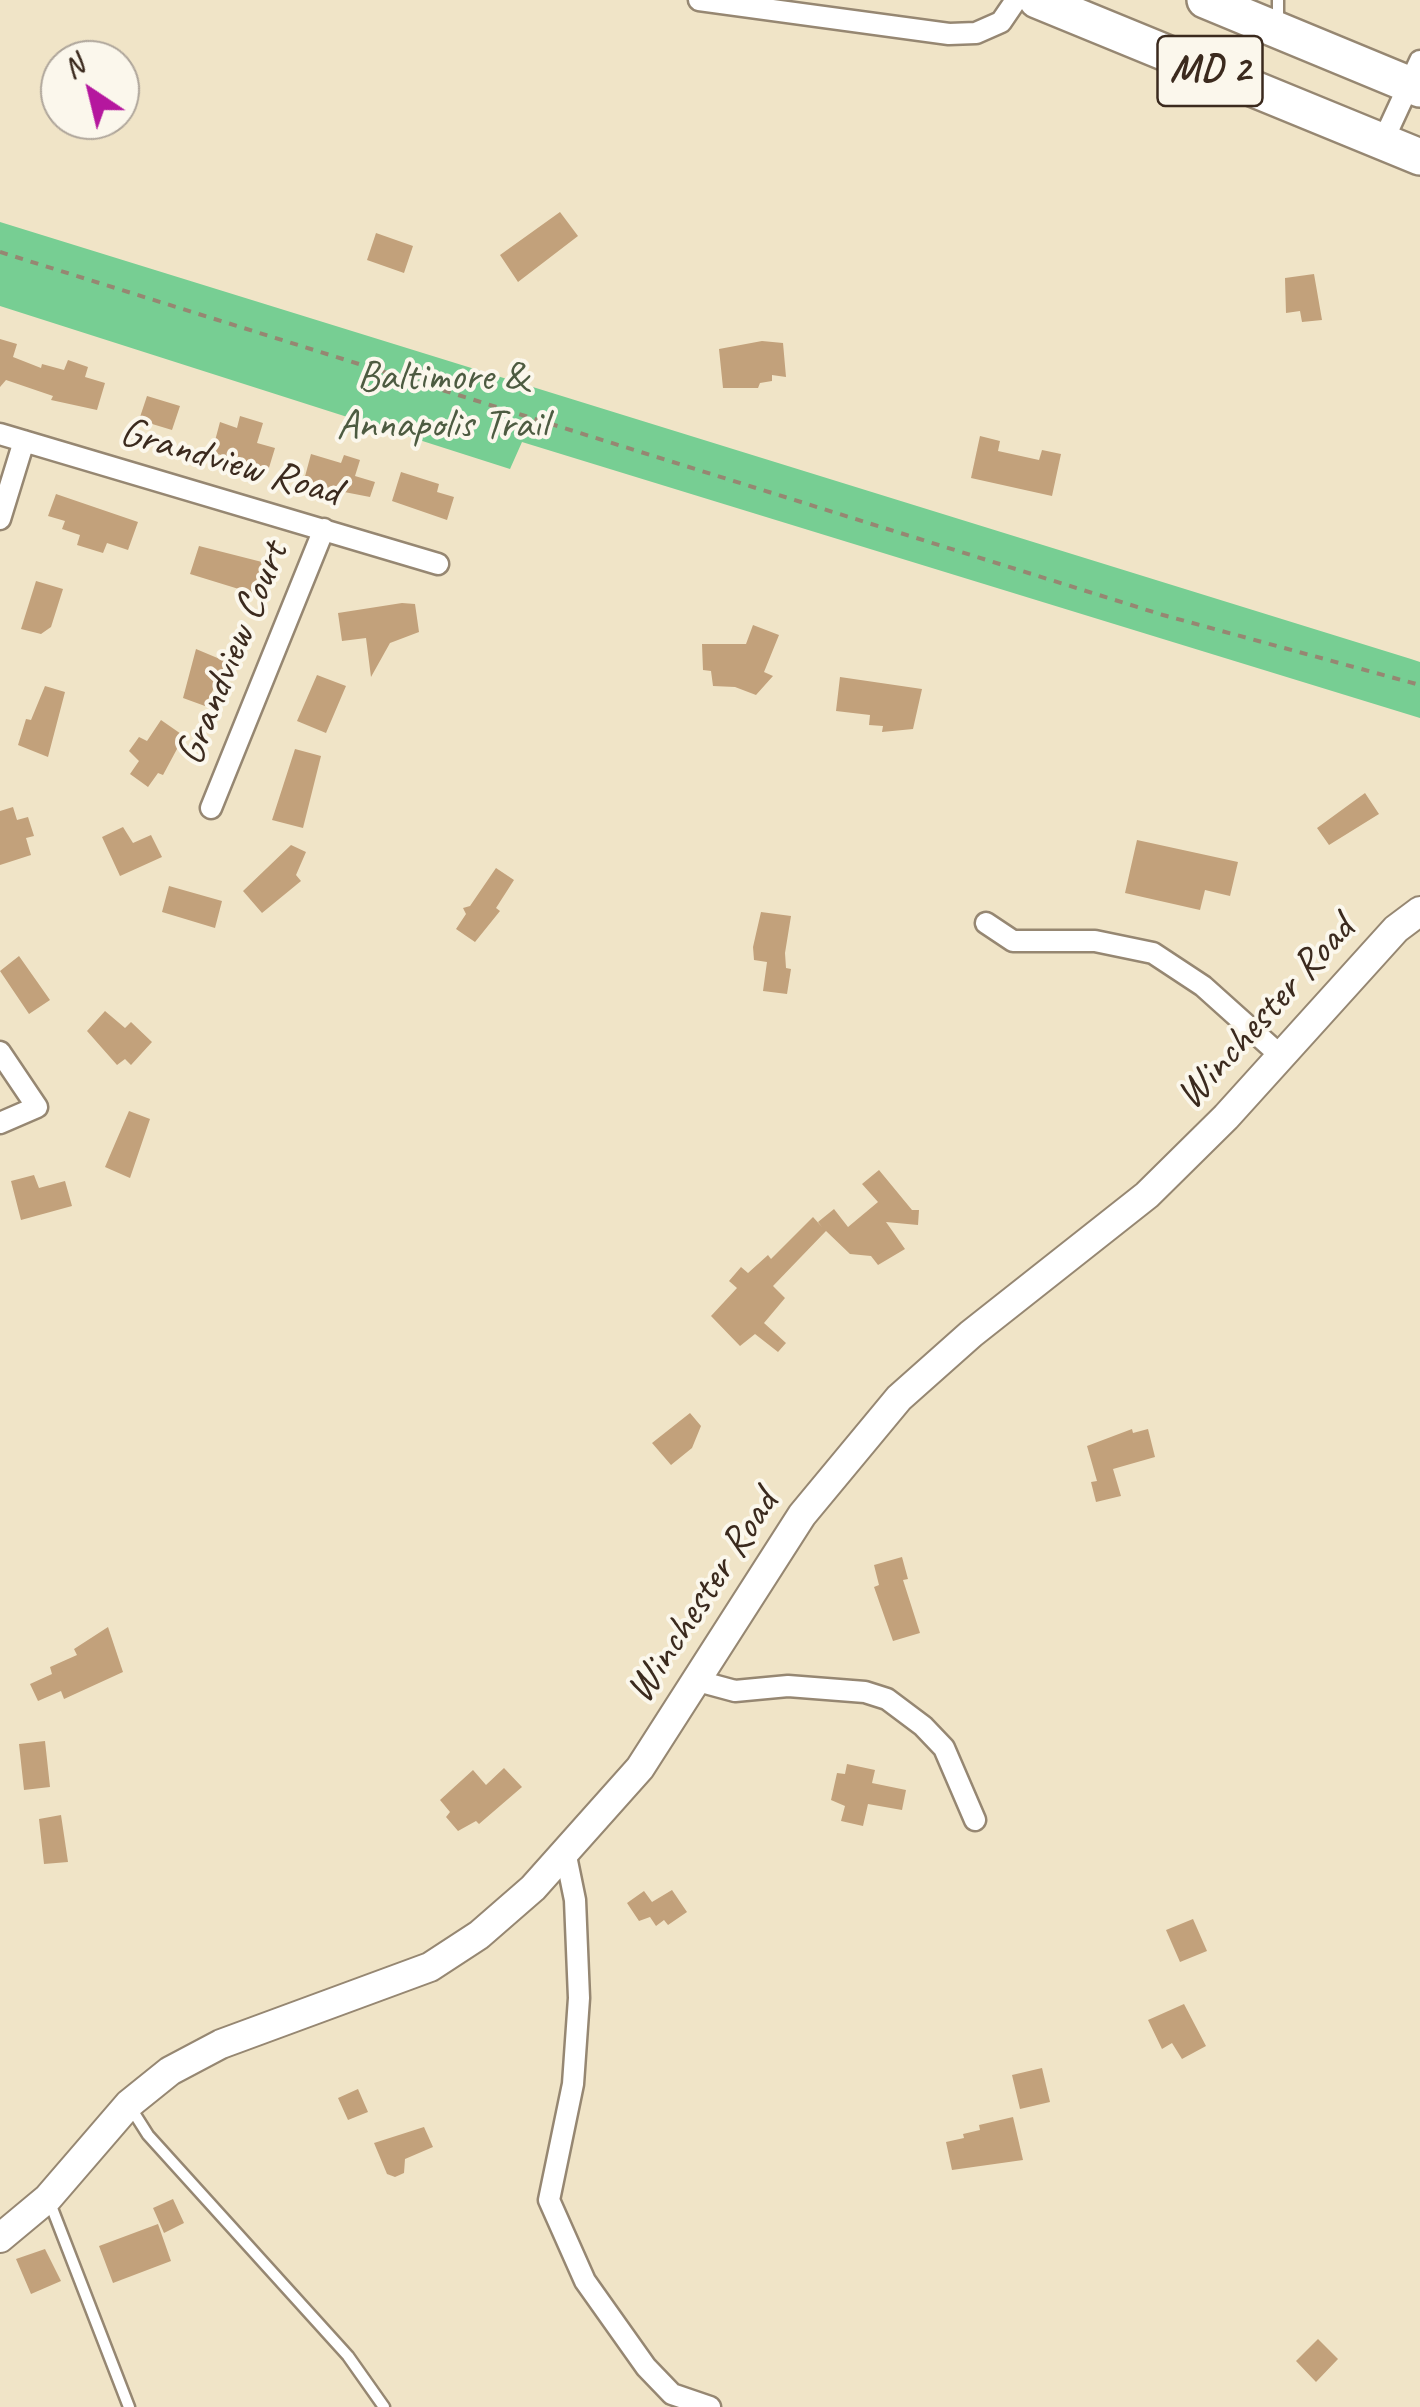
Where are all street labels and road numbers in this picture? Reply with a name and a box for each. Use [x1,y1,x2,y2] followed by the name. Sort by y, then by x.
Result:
[1158,36,1262,106] road number: MD 2
[114,408,346,518] street label: Grandview Road
[166,535,300,773] street label: Grandview Court
[1166,906,1366,1120] street label: Winchester Road
[616,1481,790,1713] street label: Winchester Road

